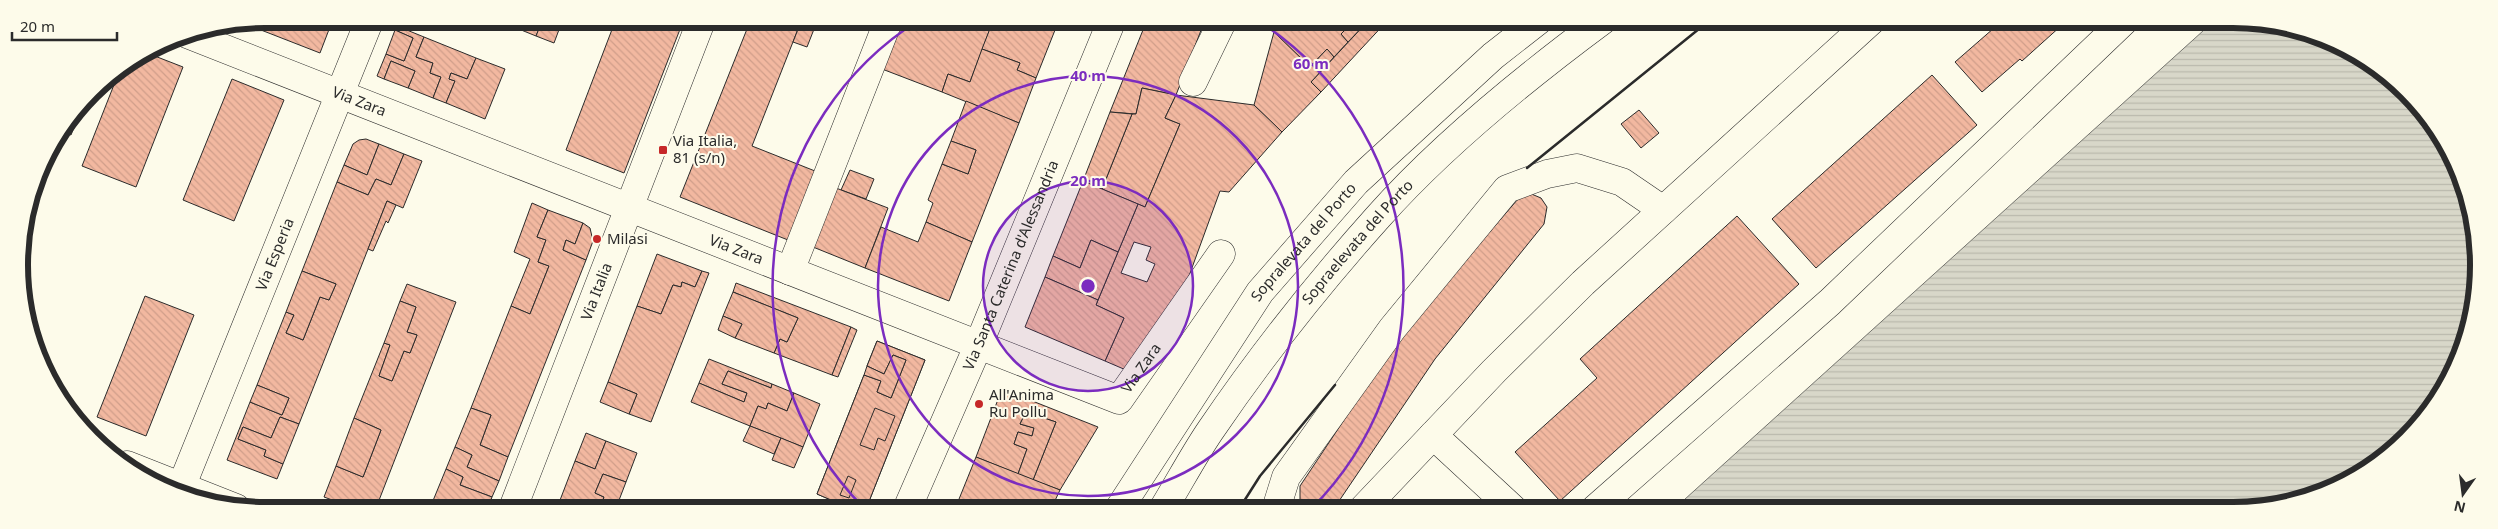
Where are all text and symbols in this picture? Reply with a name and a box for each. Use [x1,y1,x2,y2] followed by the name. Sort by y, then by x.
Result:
[12,10,118,42] scale bar
[20,16,55,36] text: 20 m
[1293,53,1329,73] text: 60 m
[1070,65,1106,85] text: 40 m
[330,81,390,120] street label: Via Zara
[673,130,737,167] place label: Via Italia, 81 (s/n)
[657,144,669,156] marker: Via Italia, 81 (s/n)
[958,157,1062,373] street label: Via Santa Caterina d'Alessandria
[1070,170,1106,190] text: 20 m
[1297,175,1417,308] street label: Sopraelevata del Porto
[1246,178,1360,305] street label: Sopralevata del Porto
[250,215,298,293] street label: Via Esperia
[607,228,648,248] place label: Milasi
[707,229,767,268] street label: Via Zara
[591,233,603,245] marker: Milasi
[576,259,616,323] street label: Via Italia
[1079,277,1097,295] centre of rings
[1116,339,1165,397] street label: Via Zara
[989,384,1054,421] place label: All'Anima Ru Pollu
[973,398,985,410] marker: All'Anima Ru Pollu
[2438,469,2488,519] north arrow
[2452,497,2468,518] text: N

